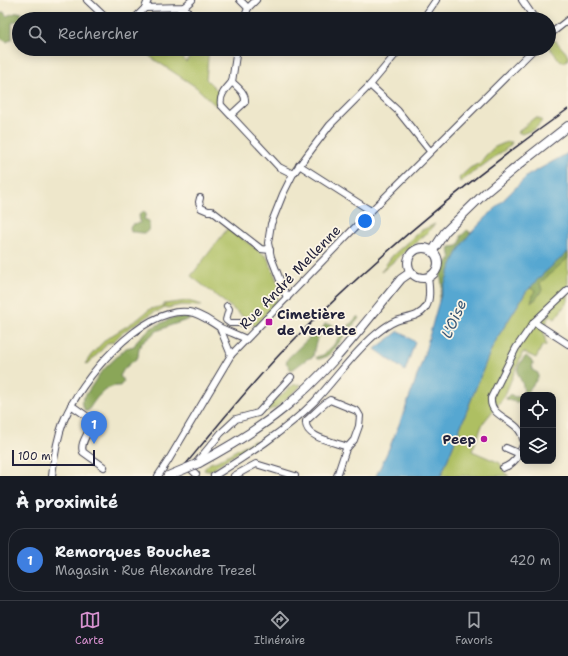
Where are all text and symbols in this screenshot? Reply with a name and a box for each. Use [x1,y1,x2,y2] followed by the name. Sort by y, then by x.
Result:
[12,12,556,56] search box
[26,23,48,45] icon: search
[58,24,139,44] text: Rechercher
[355,211,375,231] your location
[236,221,345,333] street label: Rue André Mellenne
[437,296,471,342] water label: L'Oise
[277,305,356,339] place label: Cimetière de Venette
[264,317,274,327] marker: Cimetière de Venette
[520,392,556,464] map controls
[520,392,556,428] button: locate
[81,411,107,444] pin: 1
[520,428,556,464] button: layers
[443,430,476,448] place label: Peep
[479,434,489,444] marker: Peep
[12,448,95,467] scale bar
[18,449,51,464] text: 100 m
[16,491,118,513] text: À proximité
[55,542,211,562] text: Remorques Bouchez
[27,552,33,569] text: 1
[509,552,551,569] text: 420 m
[55,562,256,579] text: Magasin · Rue Alexandre Trezel
[75,609,104,648] tab: Carte
[254,609,305,648] tab: Itinéraire
[455,609,493,648] tab: Favoris

